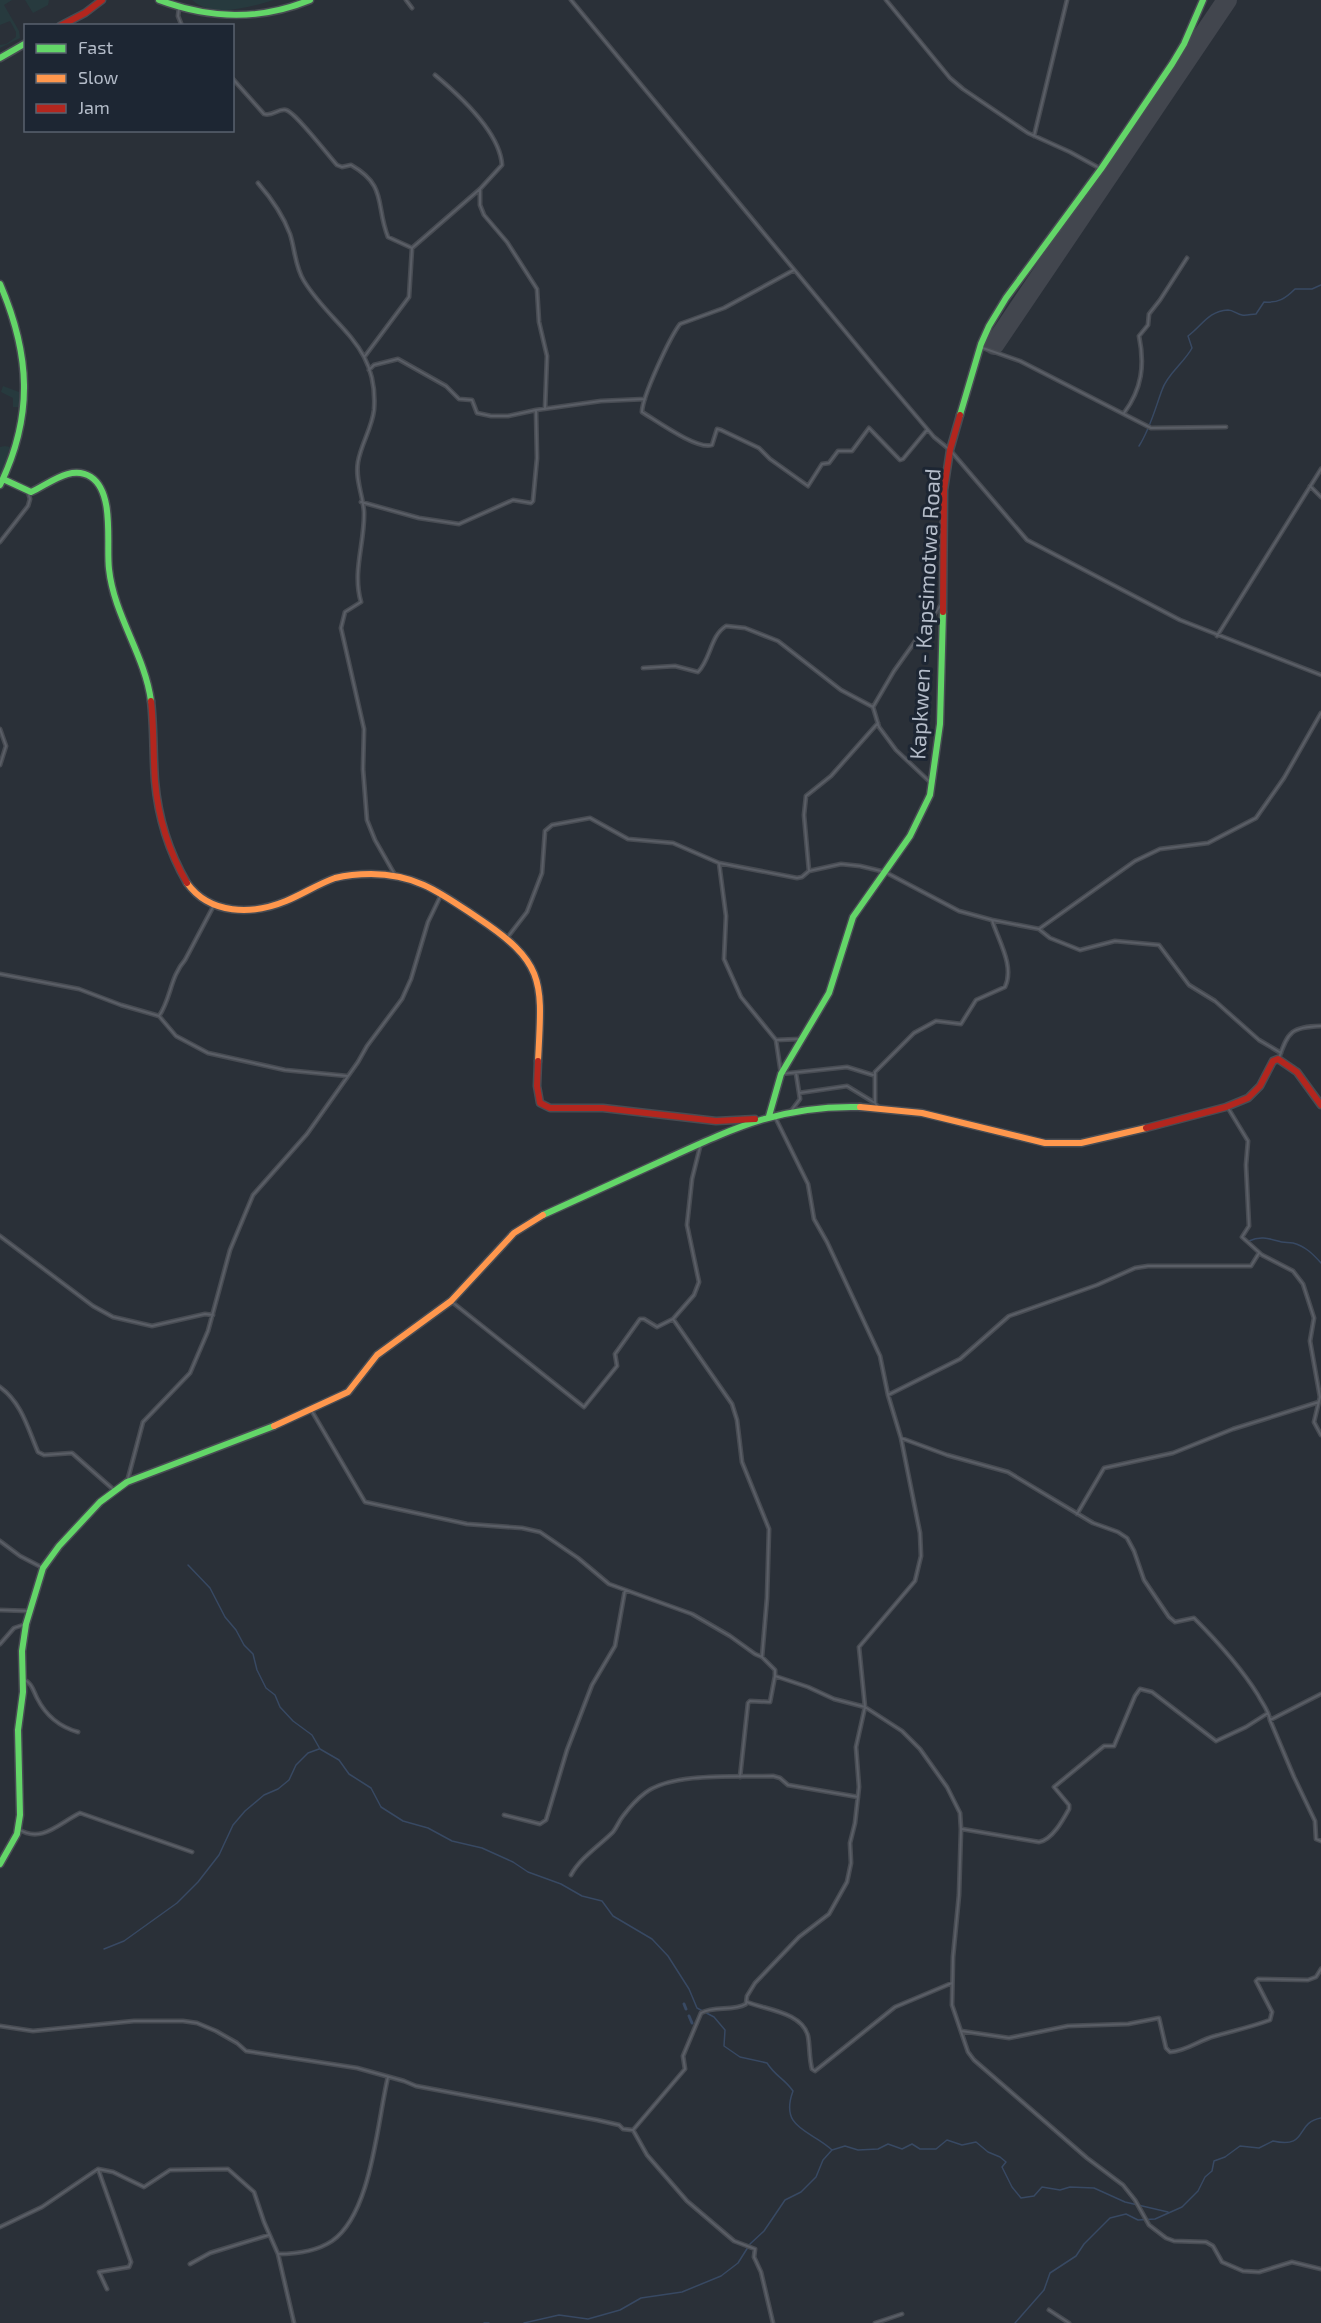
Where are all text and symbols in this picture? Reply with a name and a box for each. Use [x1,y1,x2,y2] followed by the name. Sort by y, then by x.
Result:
[24,24,234,132] legend
[78,36,113,58] text: Fast
[78,66,119,88] text: Slow
[78,96,110,118] text: Jam
[903,468,945,760] street label: Kapkwen - Kapsimotwa Road

